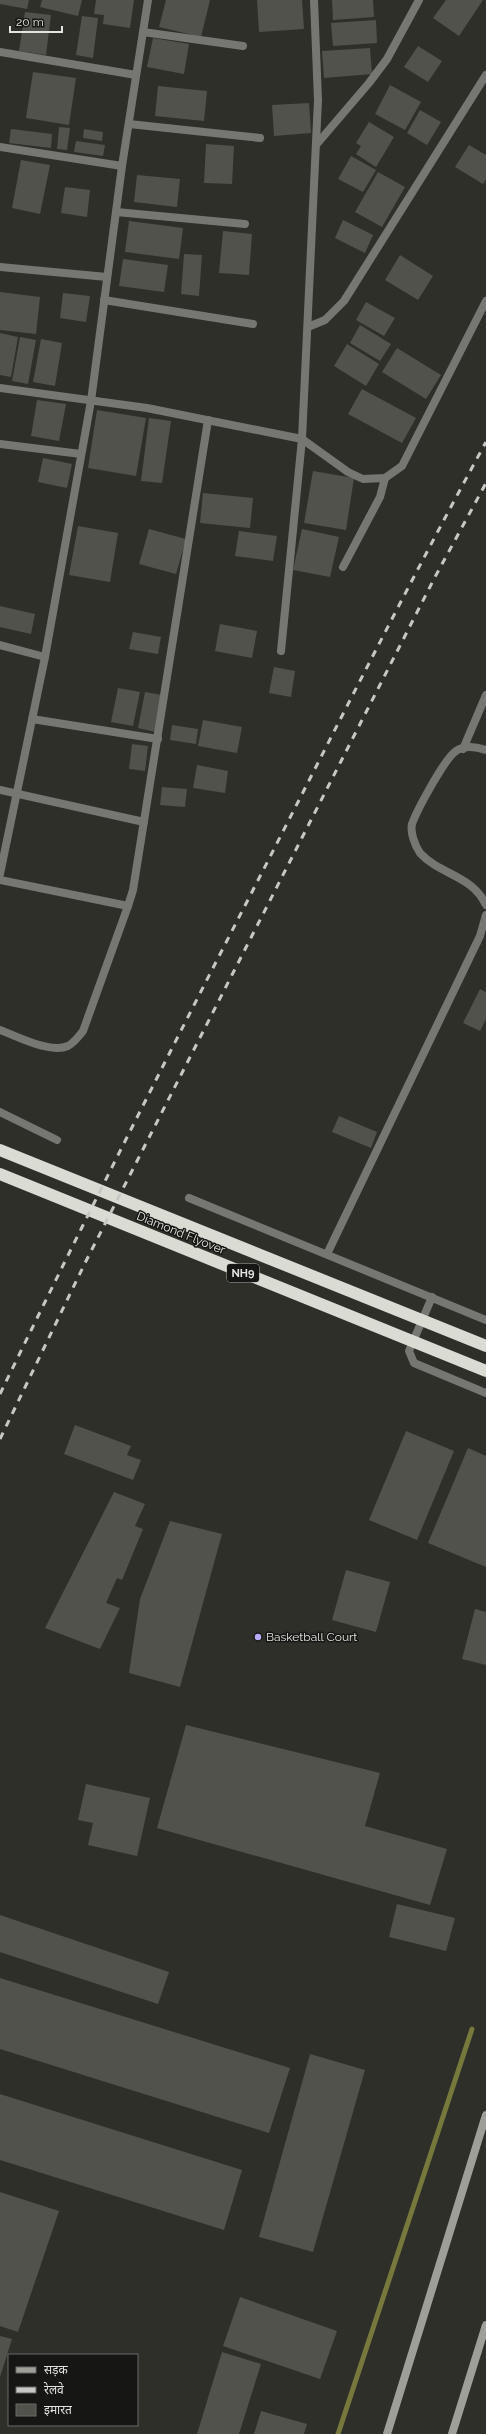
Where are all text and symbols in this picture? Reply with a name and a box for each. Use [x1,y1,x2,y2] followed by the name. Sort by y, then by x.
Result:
[10,8,62,34] scale bar
[16,15,44,29] text: 20 m
[135,1209,228,1257] street label: Diamond Flyover
[227,1264,259,1282] road number: NH9
[266,1630,357,1644] place label: Basketball Court
[253,1632,263,1642] marker: Basketball Court
[8,2354,138,2426] legend
[44,2363,69,2377] text: सड़क
[44,2382,64,2397] text: रेलवे
[44,2403,73,2417] text: इमारत

